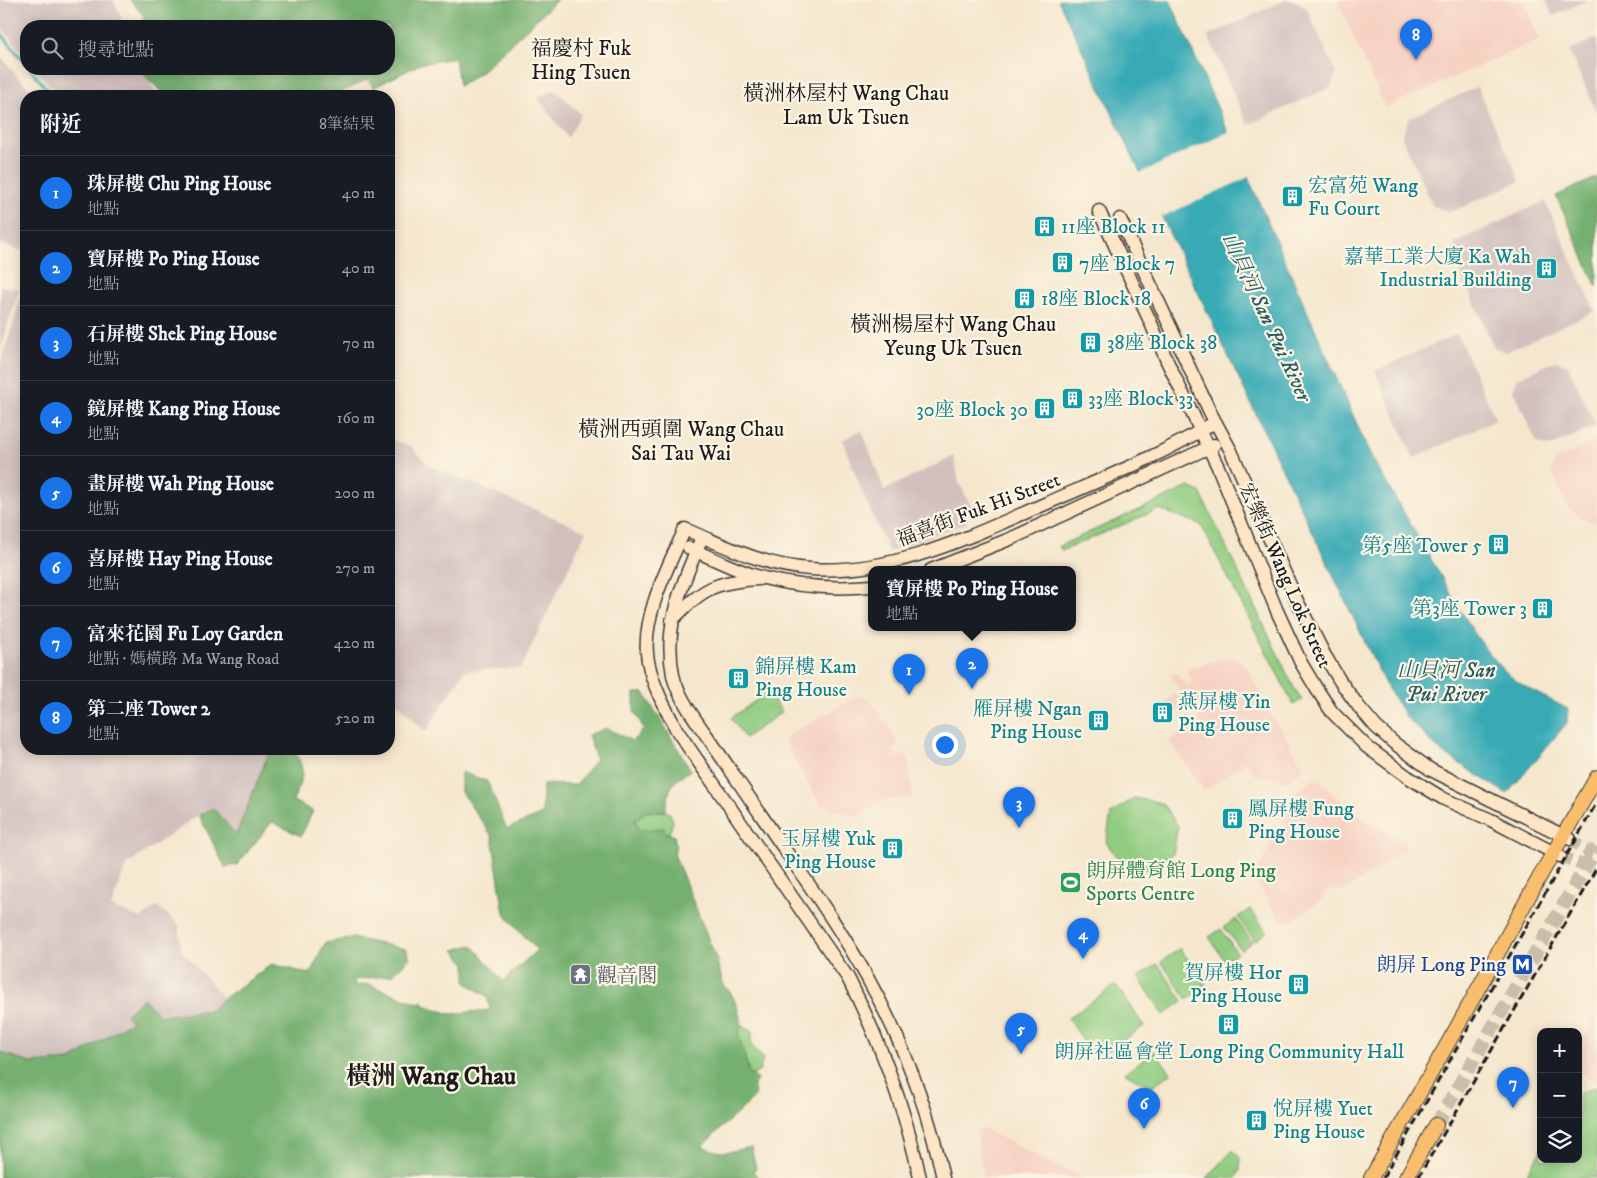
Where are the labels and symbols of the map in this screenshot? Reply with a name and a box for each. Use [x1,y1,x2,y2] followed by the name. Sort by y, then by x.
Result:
[1400,19,1432,60] pin: 8
[531,36,632,86] district label: 福慶村 Fuk Hing Tsuen
[743,81,949,131] district label: 橫洲林屋村 Wang Chau Lam Uk Tsuen
[1308,174,1418,222] place label: 宏富苑 Wang Fu Court
[1280,184,1304,208] building icon: 宏富苑 Wang Fu Court
[1033,214,1057,238] building icon: 11座 Block 11
[1061,215,1166,240] place label: 11座 Block 11
[1216,229,1317,408] water label: 山貝河 San Pui River
[1344,245,1531,293] place label: 嘉華工業大廈 Ka Wah Industrial Building
[1051,251,1075,275] building icon: 7座 Block 7
[1079,252,1175,277] place label: 7座 Block 7
[1535,256,1559,280] building icon: 嘉華工業大廈 Ka Wah Industrial Building
[1013,286,1037,310] building icon: 18座 Block 18
[1041,287,1151,312] place label: 18座 Block 18
[850,312,1056,362] district label: 橫洲楊屋村 Wang Chau Yeung Uk Tsuen
[1079,330,1103,354] building icon: 38座 Block 38
[1107,331,1217,356] place label: 38座 Block 38
[1060,386,1084,410] building icon: 33座 Block 33
[1088,387,1193,412] place label: 33座 Block 33
[1032,397,1056,421] building icon: 30座 Block 30
[916,398,1028,423] place label: 30座 Block 30
[578,417,784,467] district label: 橫洲西頭圍 Wang Chau Sai Tau Wai
[893,468,1064,553] street label: 福喜街 Fuk Hi Street
[1233,479,1337,672] street label: 宏樂街 Wang Lok Street
[1486,533,1510,557] building icon: 第5座 Tower 5
[1362,534,1482,559] place label: 第5座 Tower 5
[1531,596,1555,620] building icon: 第3座 Tower 3
[1412,597,1527,622] place label: 第3座 Tower 3
[956,648,988,689] pin: 2
[893,654,925,695] pin: 1
[755,655,857,703] place label: 錦屏樓 Kam Ping House
[1397,658,1496,708] water label: 山貝河 San Pui River
[727,666,751,690] building icon: 錦屏樓 Kam Ping House
[1178,690,1271,738] place label: 燕屏樓 Yin Ping House
[973,697,1083,745] place label: 雁屏樓 Ngan Ping House
[1150,701,1174,725] building icon: 燕屏樓 Yin Ping House
[1086,708,1110,732] building icon: 雁屏樓 Ngan Ping House
[932,732,958,758] your location
[1003,787,1035,828] pin: 3
[1248,797,1354,845] place label: 鳳屏樓 Fung Ping House
[1220,807,1244,831] building icon: 鳳屏樓 Fung Ping House
[781,827,876,875] place label: 玉屏樓 Yuk Ping House
[880,837,904,861] building icon: 玉屏樓 Yuk Ping House
[1086,859,1276,907] place label: 朗屏體育館 Long Ping Sports Centre
[1058,870,1082,894] sports icon: 朗屏體育館 Long Ping Sports Centre
[1067,918,1099,959] pin: 4
[1510,952,1534,976] metro station icon: 朗屏 Long Ping
[1376,953,1506,978] place label: 朗屏 Long Ping
[1184,961,1283,1009] place label: 賀屏樓 Hor Ping House
[569,963,593,987] temple icon: 觀音閣
[597,964,657,989] place label: 觀音閣
[1286,972,1310,996] building icon: 賀屏樓 Hor Ping House
[1005,1013,1037,1054] pin: 5
[1217,1013,1241,1037] building icon: 朗屏社區會堂 Long Ping Community Hall
[1054,1040,1404,1065] place label: 朗屏社區會堂 Long Ping Community Hall
[346,1061,516,1092] district label: 橫洲 Wang Chau
[1497,1067,1529,1108] pin: 7
[1128,1088,1160,1129] pin: 6
[1273,1097,1373,1145] place label: 悅屏樓 Yuet Ping House
[1245,1108,1269,1132] building icon: 悅屏樓 Yuet Ping House

